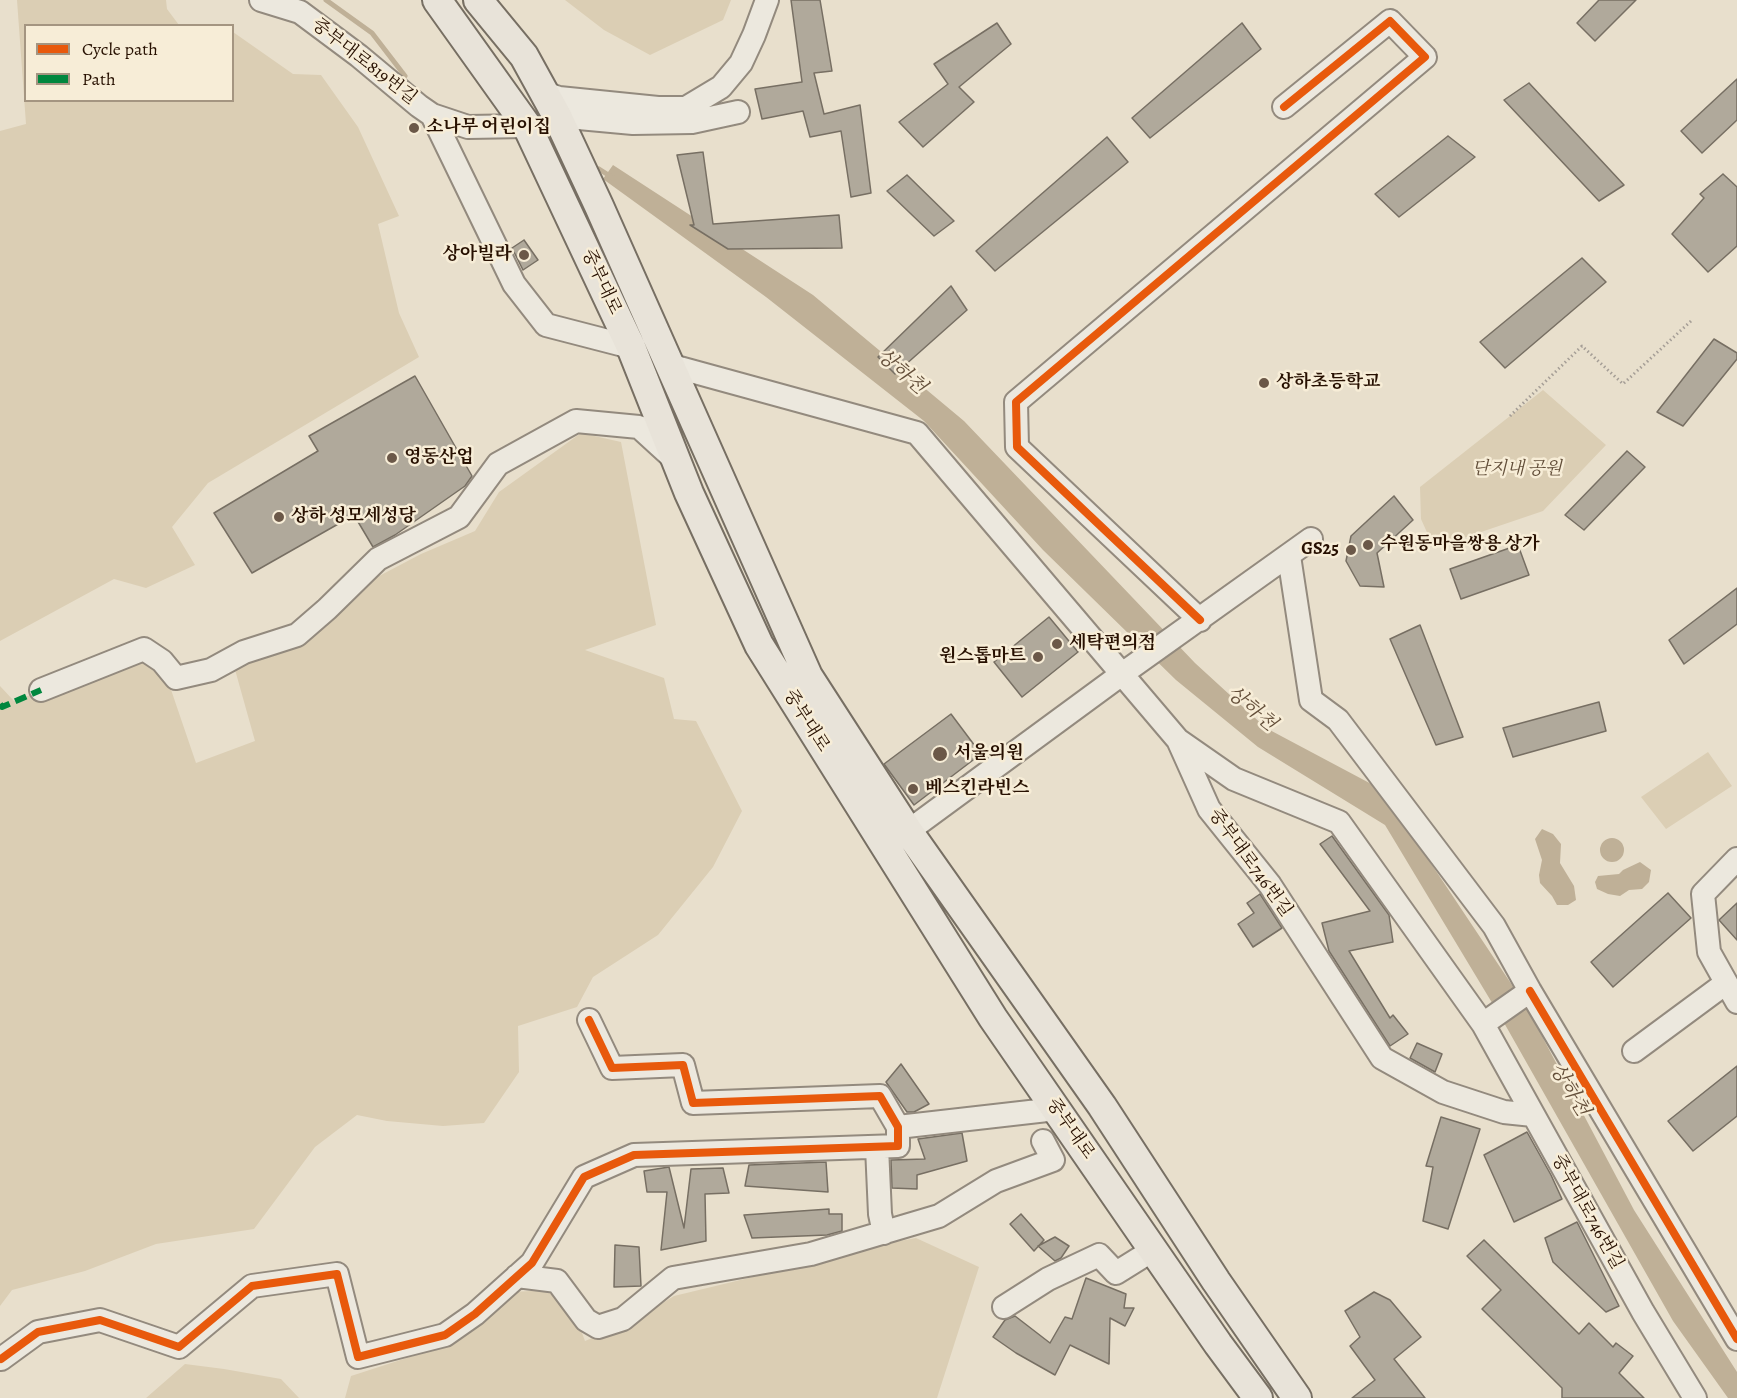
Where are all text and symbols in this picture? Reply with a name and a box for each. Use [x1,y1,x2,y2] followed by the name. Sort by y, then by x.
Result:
[307,14,421,110] street label: 중부대로819번길
[24,24,234,102] legend
[82,37,158,61] text: Cycle path
[82,67,116,91] text: Path
[426,117,551,139] place label: 소나무 어린이집
[407,121,421,135] marker: 소나무 어린이집
[442,244,512,266] place label: 상아빌라
[577,246,625,318] street label: 중부대로
[517,248,531,262] marker: 상아빌라
[871,344,931,400] water label: 상하천
[1276,372,1380,394] place label: 상하초등학교
[1257,376,1271,390] marker: 상하초등학교
[404,447,474,469] place label: 영동산업
[385,451,399,465] marker: 영동산업
[1472,459,1562,481] park label: 단지내 공원
[291,506,416,528] place label: 상하 성모세성당
[272,510,286,524] marker: 상하 성모세성당
[1380,534,1540,556] place label: 수원동마을쌍용 상가
[1361,538,1375,552] marker: 수원동마을쌍용 상가
[1301,539,1339,561] place label: GS25
[1344,543,1358,557] marker: GS25
[1069,633,1156,655] place label: 세탁편의점
[1050,637,1064,651] marker: 세탁편의점
[939,646,1026,668] place label: 원스톱마트
[1031,650,1045,664] marker: 원스톱마트
[1221,681,1281,737] water label: 상하천
[778,686,834,756] street label: 중부대로
[954,743,1024,765] place label: 서울의원
[931,745,949,763] marker: 서울의원
[925,778,1029,800] place label: 베스킨라빈스
[906,782,920,796] marker: 베스킨라빈스
[1204,805,1296,921] street label: 중부대로746번길
[1544,1059,1594,1121] water label: 상하천
[1041,1094,1099,1164] street label: 중부대로
[1546,1151,1628,1273] street label: 중부대로746번길

